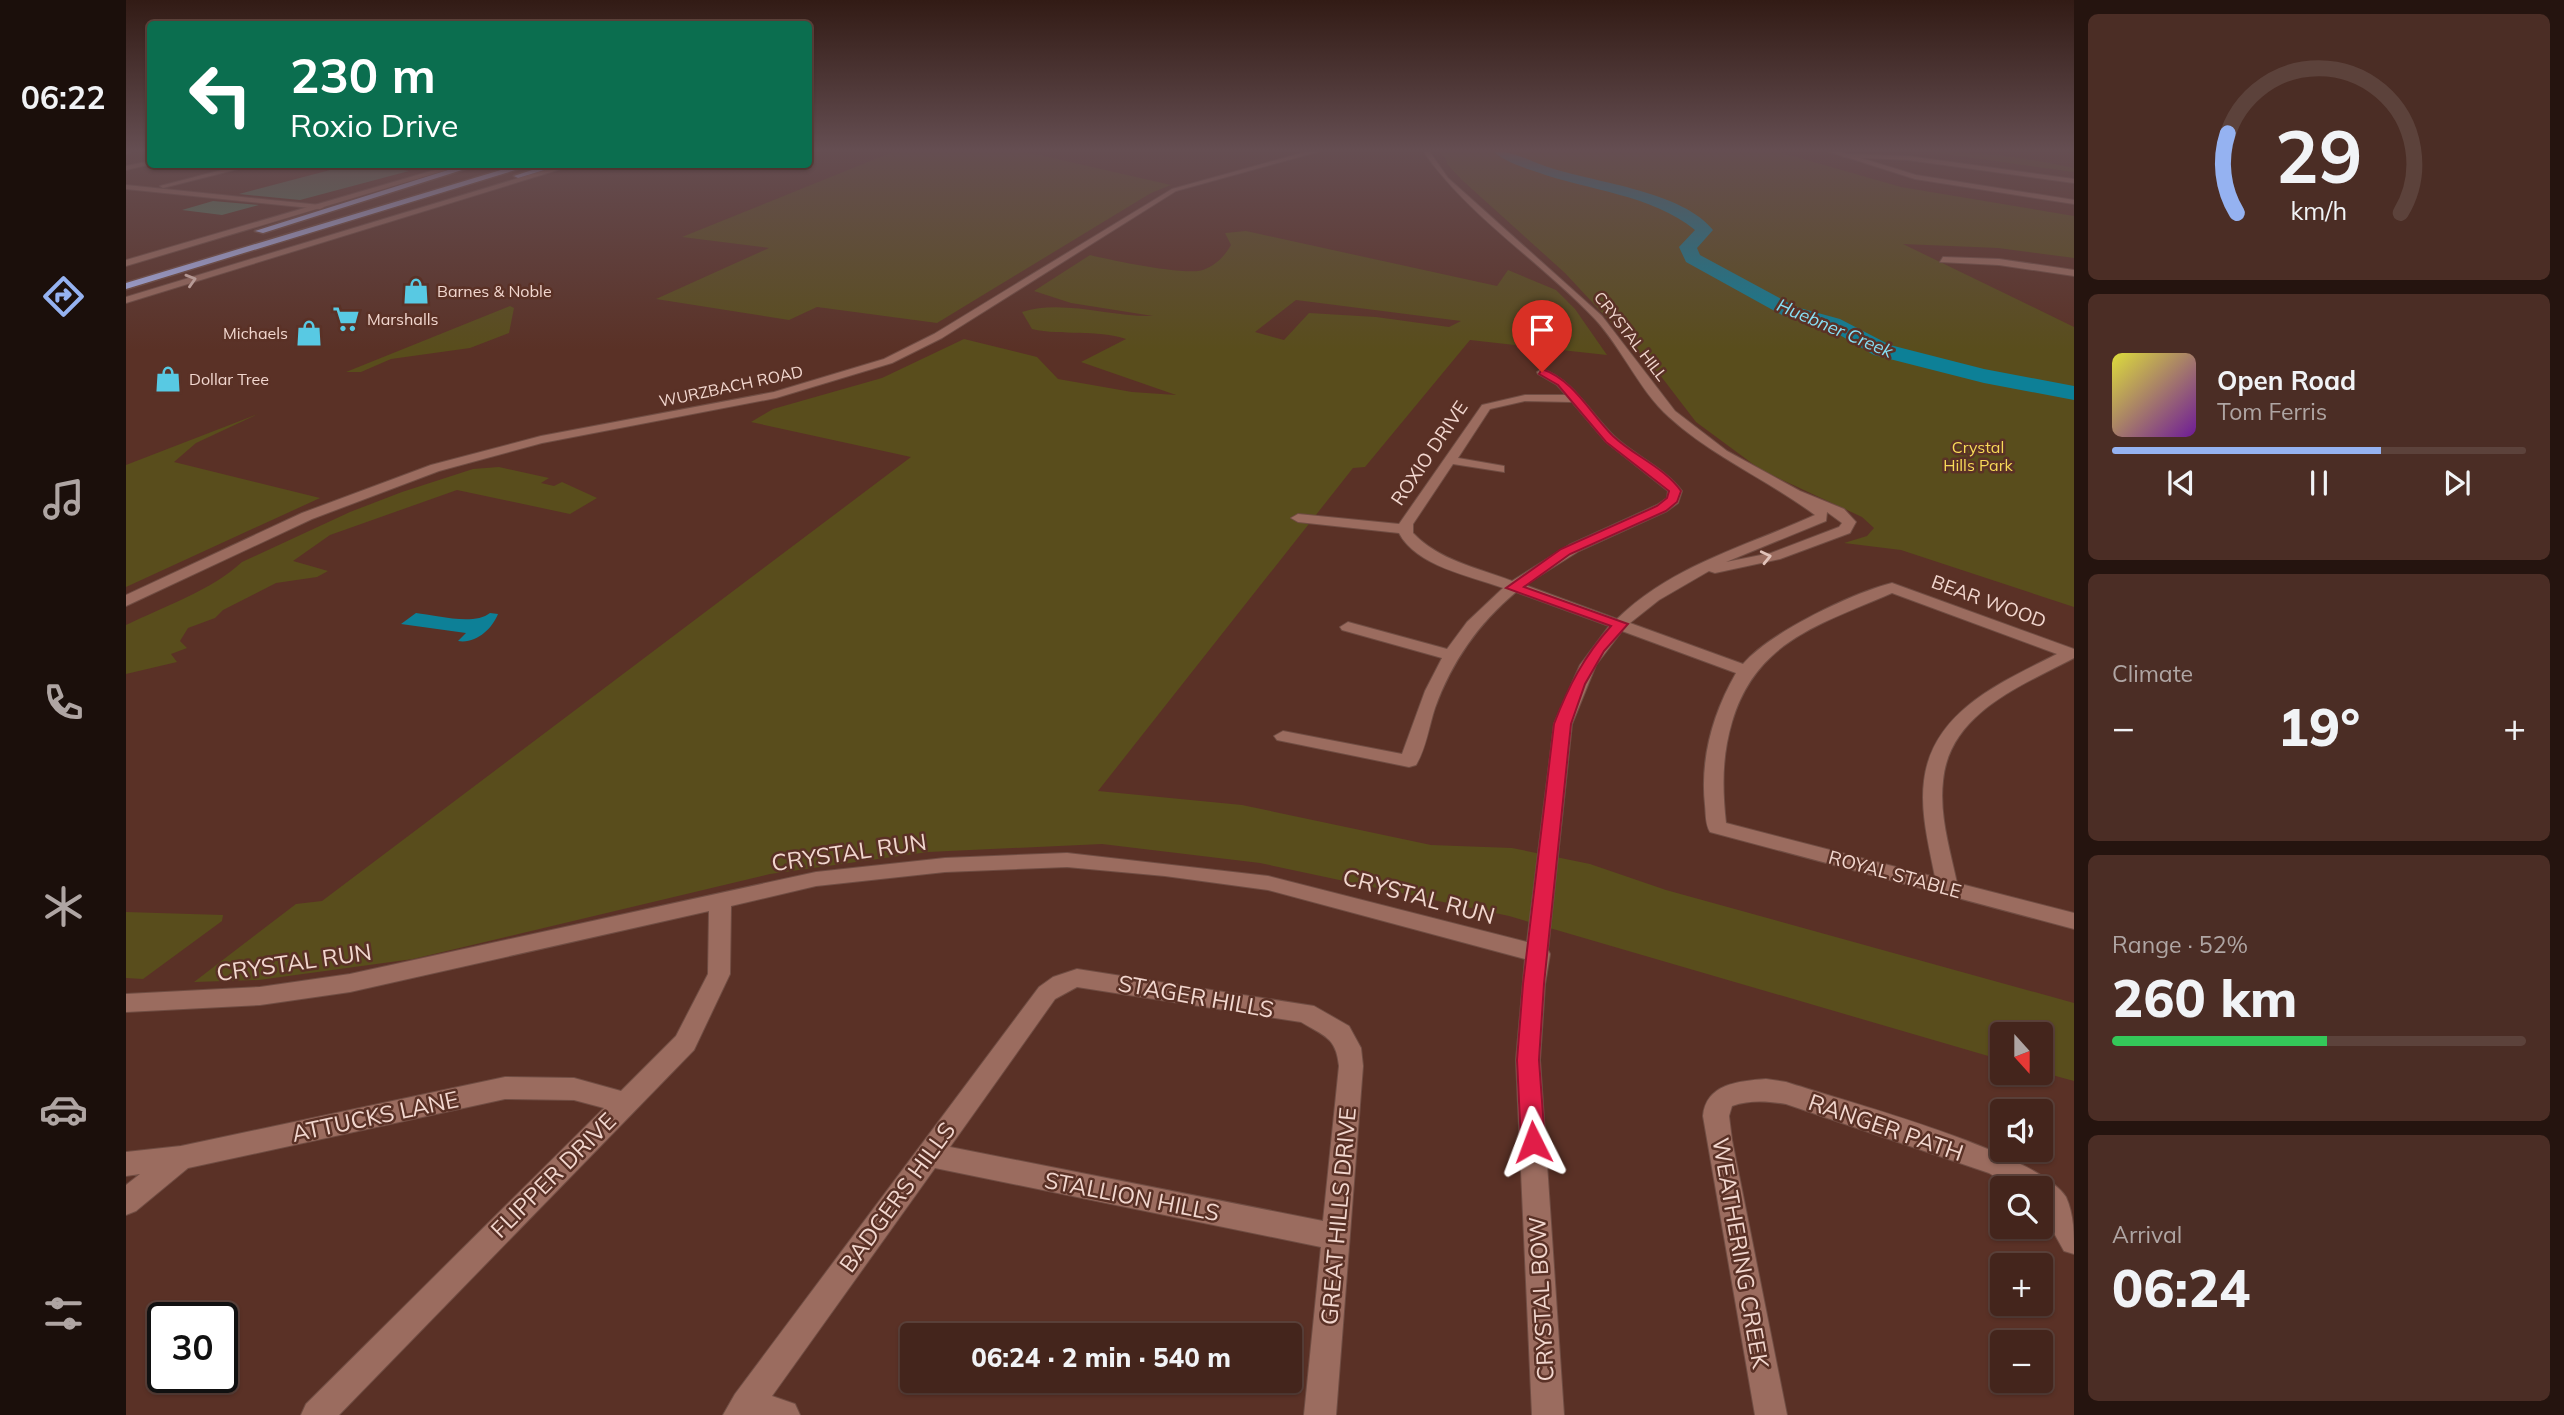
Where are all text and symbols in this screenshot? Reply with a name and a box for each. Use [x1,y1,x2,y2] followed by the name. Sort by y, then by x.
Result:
[290,44,436,105] text: 230 m
[175,49,266,140] icon: left
[21,77,105,117] text: 06:22
[290,105,458,145] text: Roxio Drive
[2275,110,2363,201] text: 29
[2291,195,2347,226] text: km/h
[39,272,88,321] icon: directions
[185,274,197,288] one-way arrow
[401,276,431,306] shop icon: Barnes & Noble
[437,281,552,301] place label: Barnes & Noble
[1590,287,1672,385] street label: CRYSTAL HILL
[1773,293,1897,363] water label: Huebner Creek
[1512,300,1572,372] pin
[331,304,361,334] supermarket icon: Marshalls
[367,309,439,329] place label: Marshalls
[1523,311,1561,349] icon: arrive
[294,318,324,348] shop icon: Michaels
[223,323,288,343] place label: Michaels
[657,361,805,411] street label: WURZBACH ROAD
[153,364,183,394] shop icon: Dollar Tree
[2217,364,2356,397] text: Open Road
[189,369,269,389] place label: Dollar Tree
[1385,396,1473,510] street label: ROXIO DRIVE
[2217,397,2327,426] text: Tom Ferris
[1943,437,2013,475] park label: Crystal Hills Park
[2162,464,2200,502] icon: previous
[2300,464,2338,502] icon: pause
[2438,464,2476,502] icon: next
[39,475,88,524] icon: music
[1760,551,1772,566] one-way arrow
[1928,569,2050,633] street label: BEAR WOOD
[2112,659,2193,688] text: Climate
[39,678,88,727] icon: phone
[2278,694,2360,759] text: 19°
[2112,703,2135,751] text: −
[2503,703,2526,751] text: +
[770,827,928,877] street label: CRYSTAL RUN
[1826,845,1964,903] street label: ROYAL STABLE
[1340,862,1498,930] street label: CRYSTAL RUN
[39,882,88,931] icon: climate
[2112,930,2248,959] text: Range · 52%
[215,937,373,987] street label: CRYSTAL RUN
[2112,965,2297,1030] text: 260 km
[1116,968,1276,1024] street label: STAGER HILLS
[1990,1022,2053,1085] north arrow
[1990,1022,2053,1393] map controls
[289,1084,461,1148] street label: ATTUCKS LANE
[39,1085,88,1134] icon: car
[1805,1087,1967,1167] street label: RANGER PATH
[1990,1099,2053,1162] button: sound
[1496,1105,1570,1179] position arrow
[484,1106,622,1244] street label: FLIPPER DRIVE
[1314,1106,1362,1326] street label: GREAT HILLS DRIVE
[833,1116,961,1278] street label: BADGERS HILLS
[1706,1135,1776,1371] street label: WEATHERING CREEK
[1042,1165,1222,1227] street label: STALLION HILLS
[1990,1176,2053,1239] button: search
[1522,1216,1560,1382] street label: CRYSTAL BOW
[2112,1220,2182,1249] text: Arrival
[1990,1253,2053,1316] button: +
[2112,1255,2250,1320] text: 06:24
[39,1289,88,1338] icon: filters
[147,1302,238,1393] speed limit sign: 30
[1990,1330,2053,1393] button: −
[971,1341,1231,1374] text: 06:24 · 2 min · 540 m

